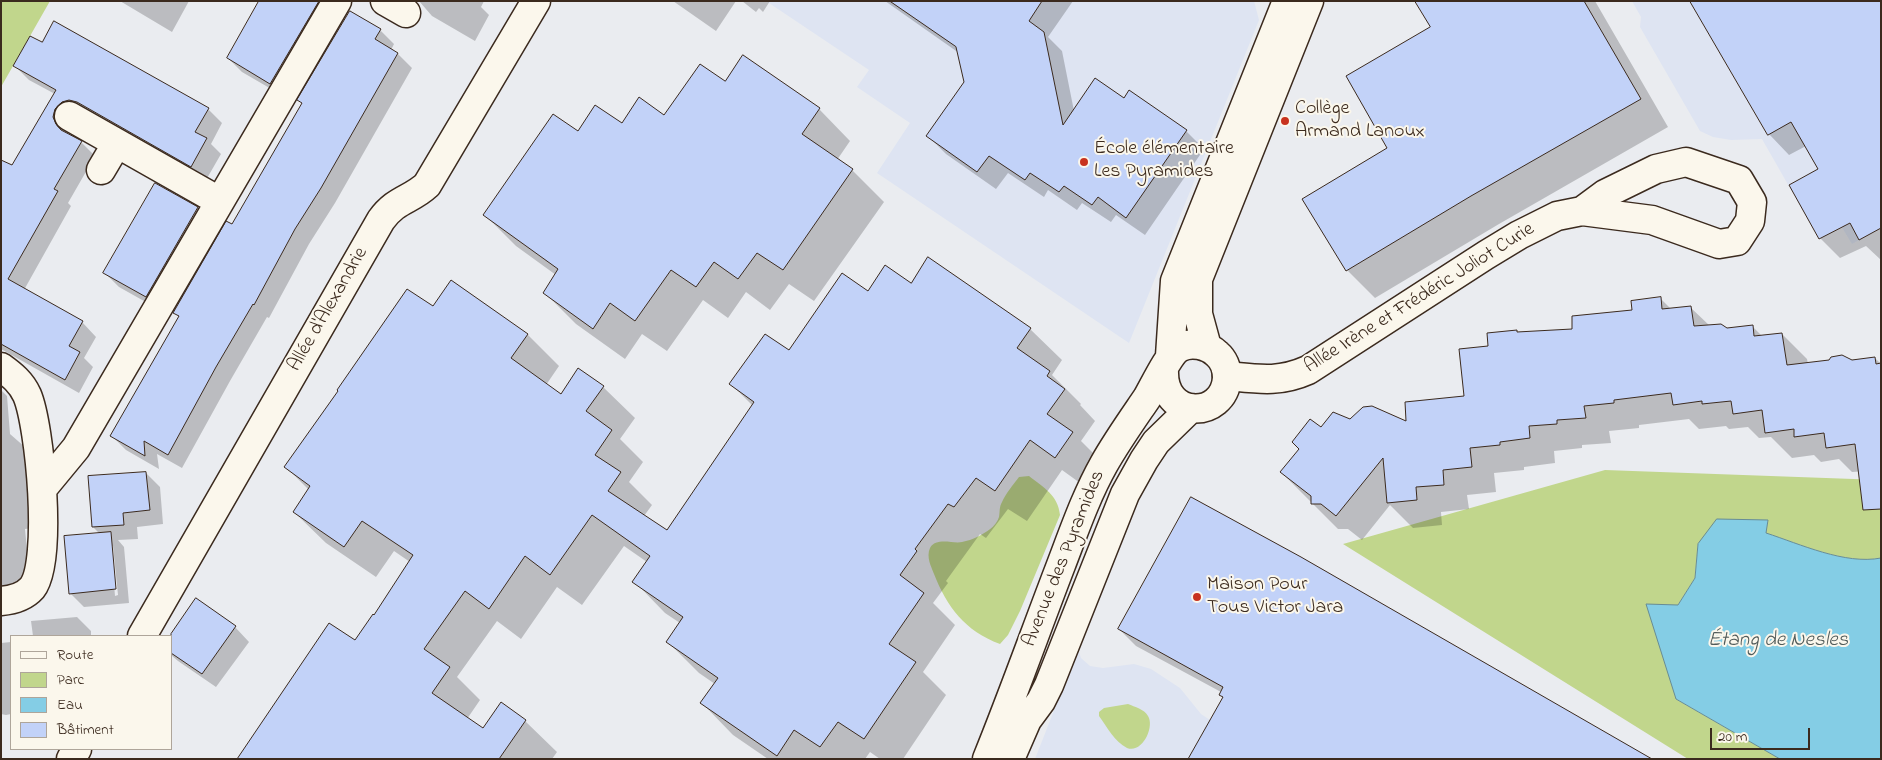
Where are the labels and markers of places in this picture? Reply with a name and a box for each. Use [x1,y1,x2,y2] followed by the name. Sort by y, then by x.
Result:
[1295,98,1425,145] place label: Collège Armand Lanoux
[1279,115,1291,127] marker: Collège Armand Lanoux
[1094,138,1234,185] place label: École élémentaire Les Pyramides
[1078,156,1090,168] marker: École élémentaire Les Pyramides
[1207,574,1343,621] place label: Maison Pour Tous Victor Jara
[1191,591,1203,603] marker: Maison Pour Tous Victor Jara

